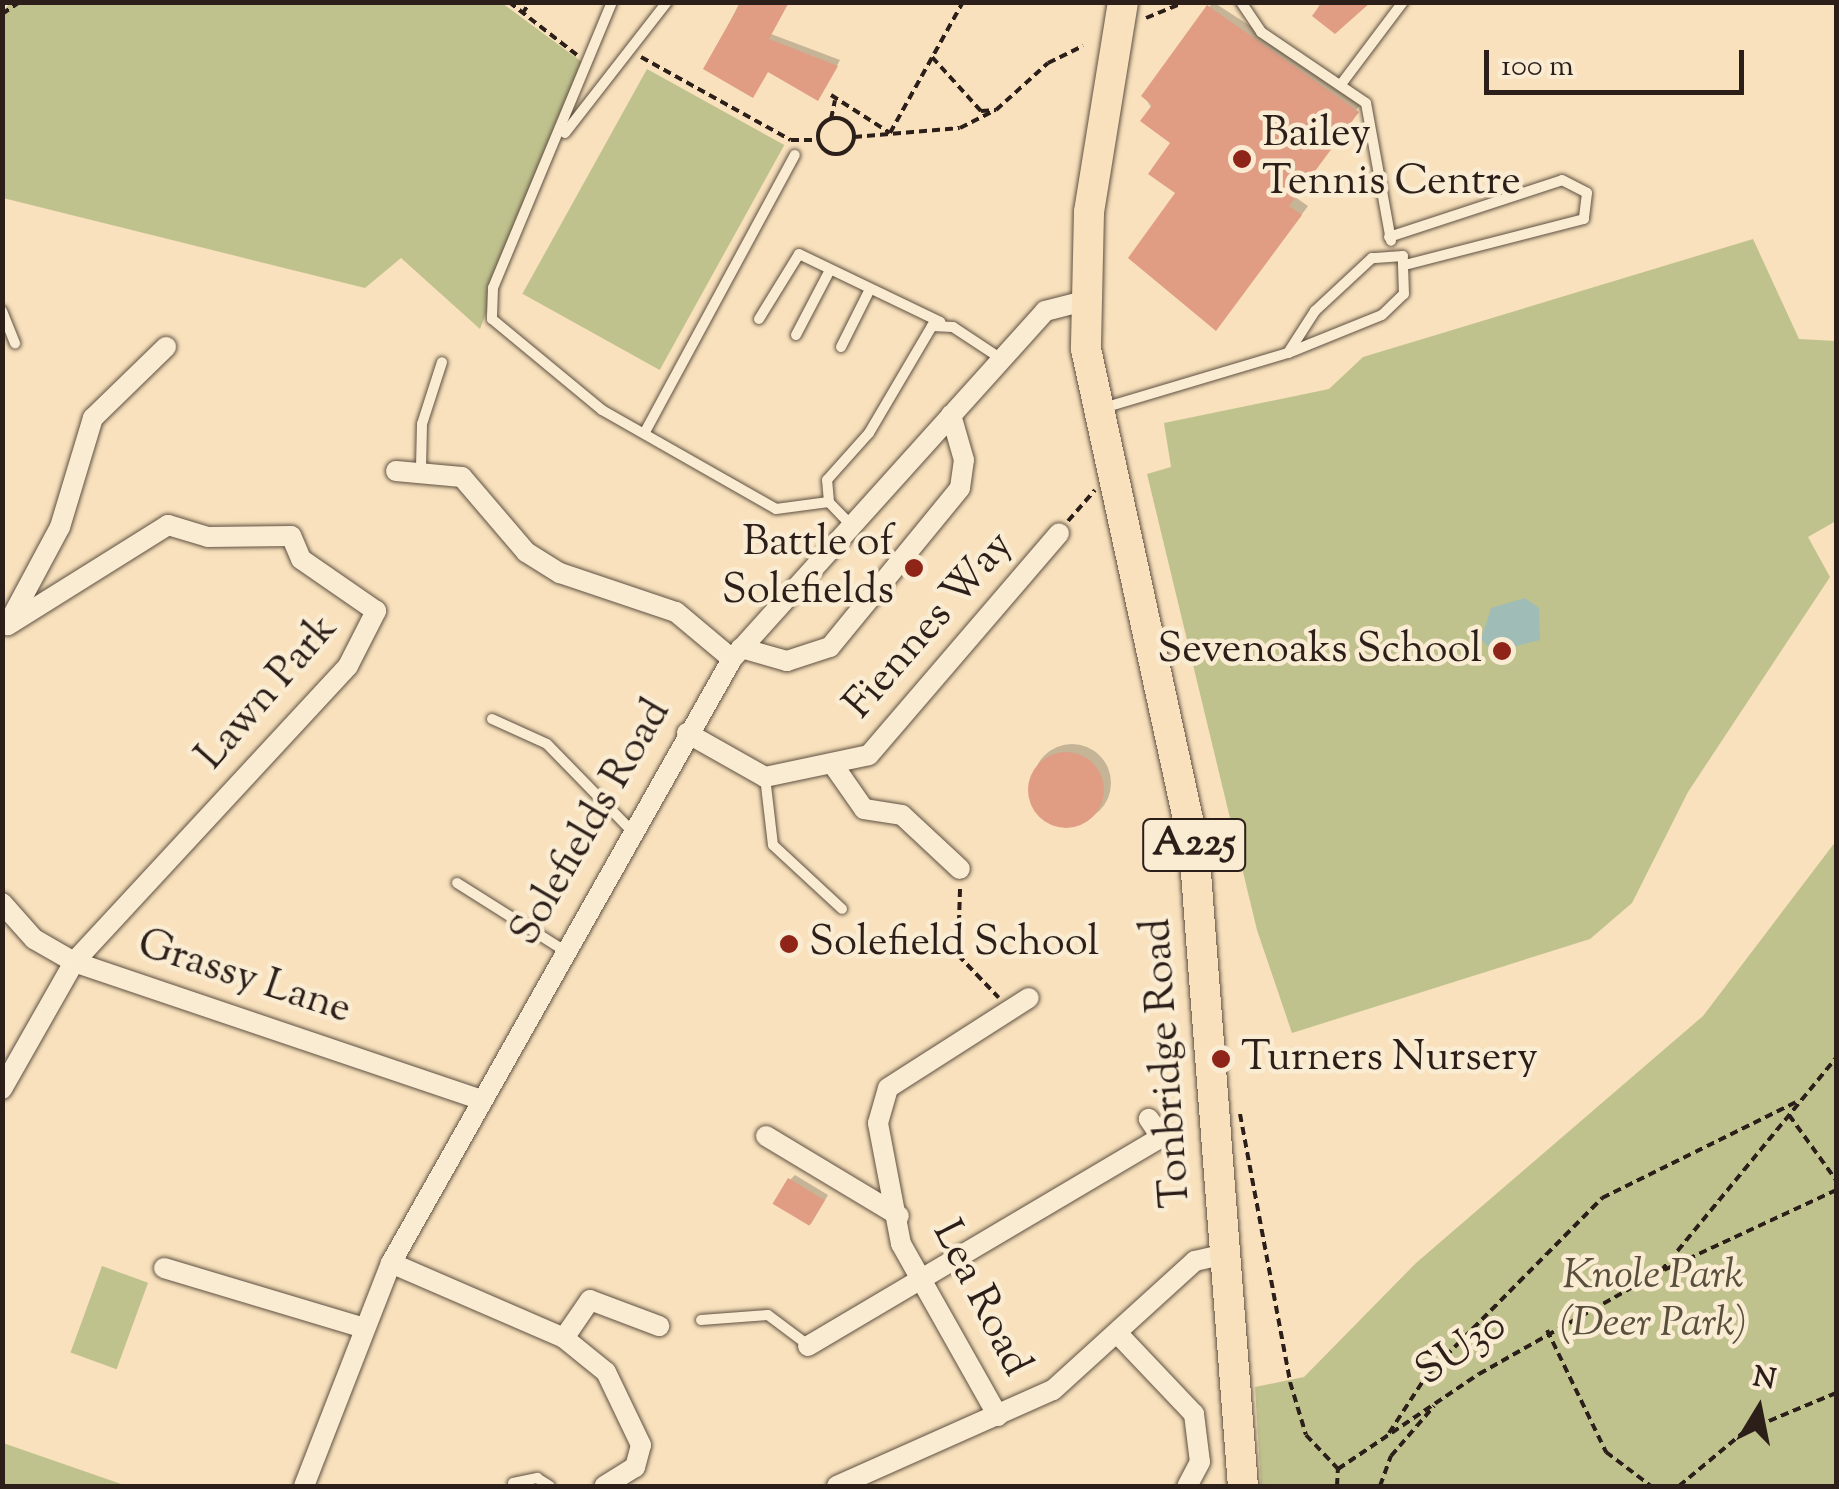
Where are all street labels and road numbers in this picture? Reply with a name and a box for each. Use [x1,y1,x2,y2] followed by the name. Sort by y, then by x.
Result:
[835,522,1025,730] street label: Fiennes Way
[187,605,349,781] street label: Lawn Park
[501,691,683,955] street label: Solefields Road
[1142,810,1246,880] road number: A225
[1133,917,1203,1209] street label: Tonbridge Road
[131,920,357,1036] street label: Grassy Lane
[919,1213,1041,1385] street label: Lea Road
[1407,1302,1517,1398] street label: SU30

